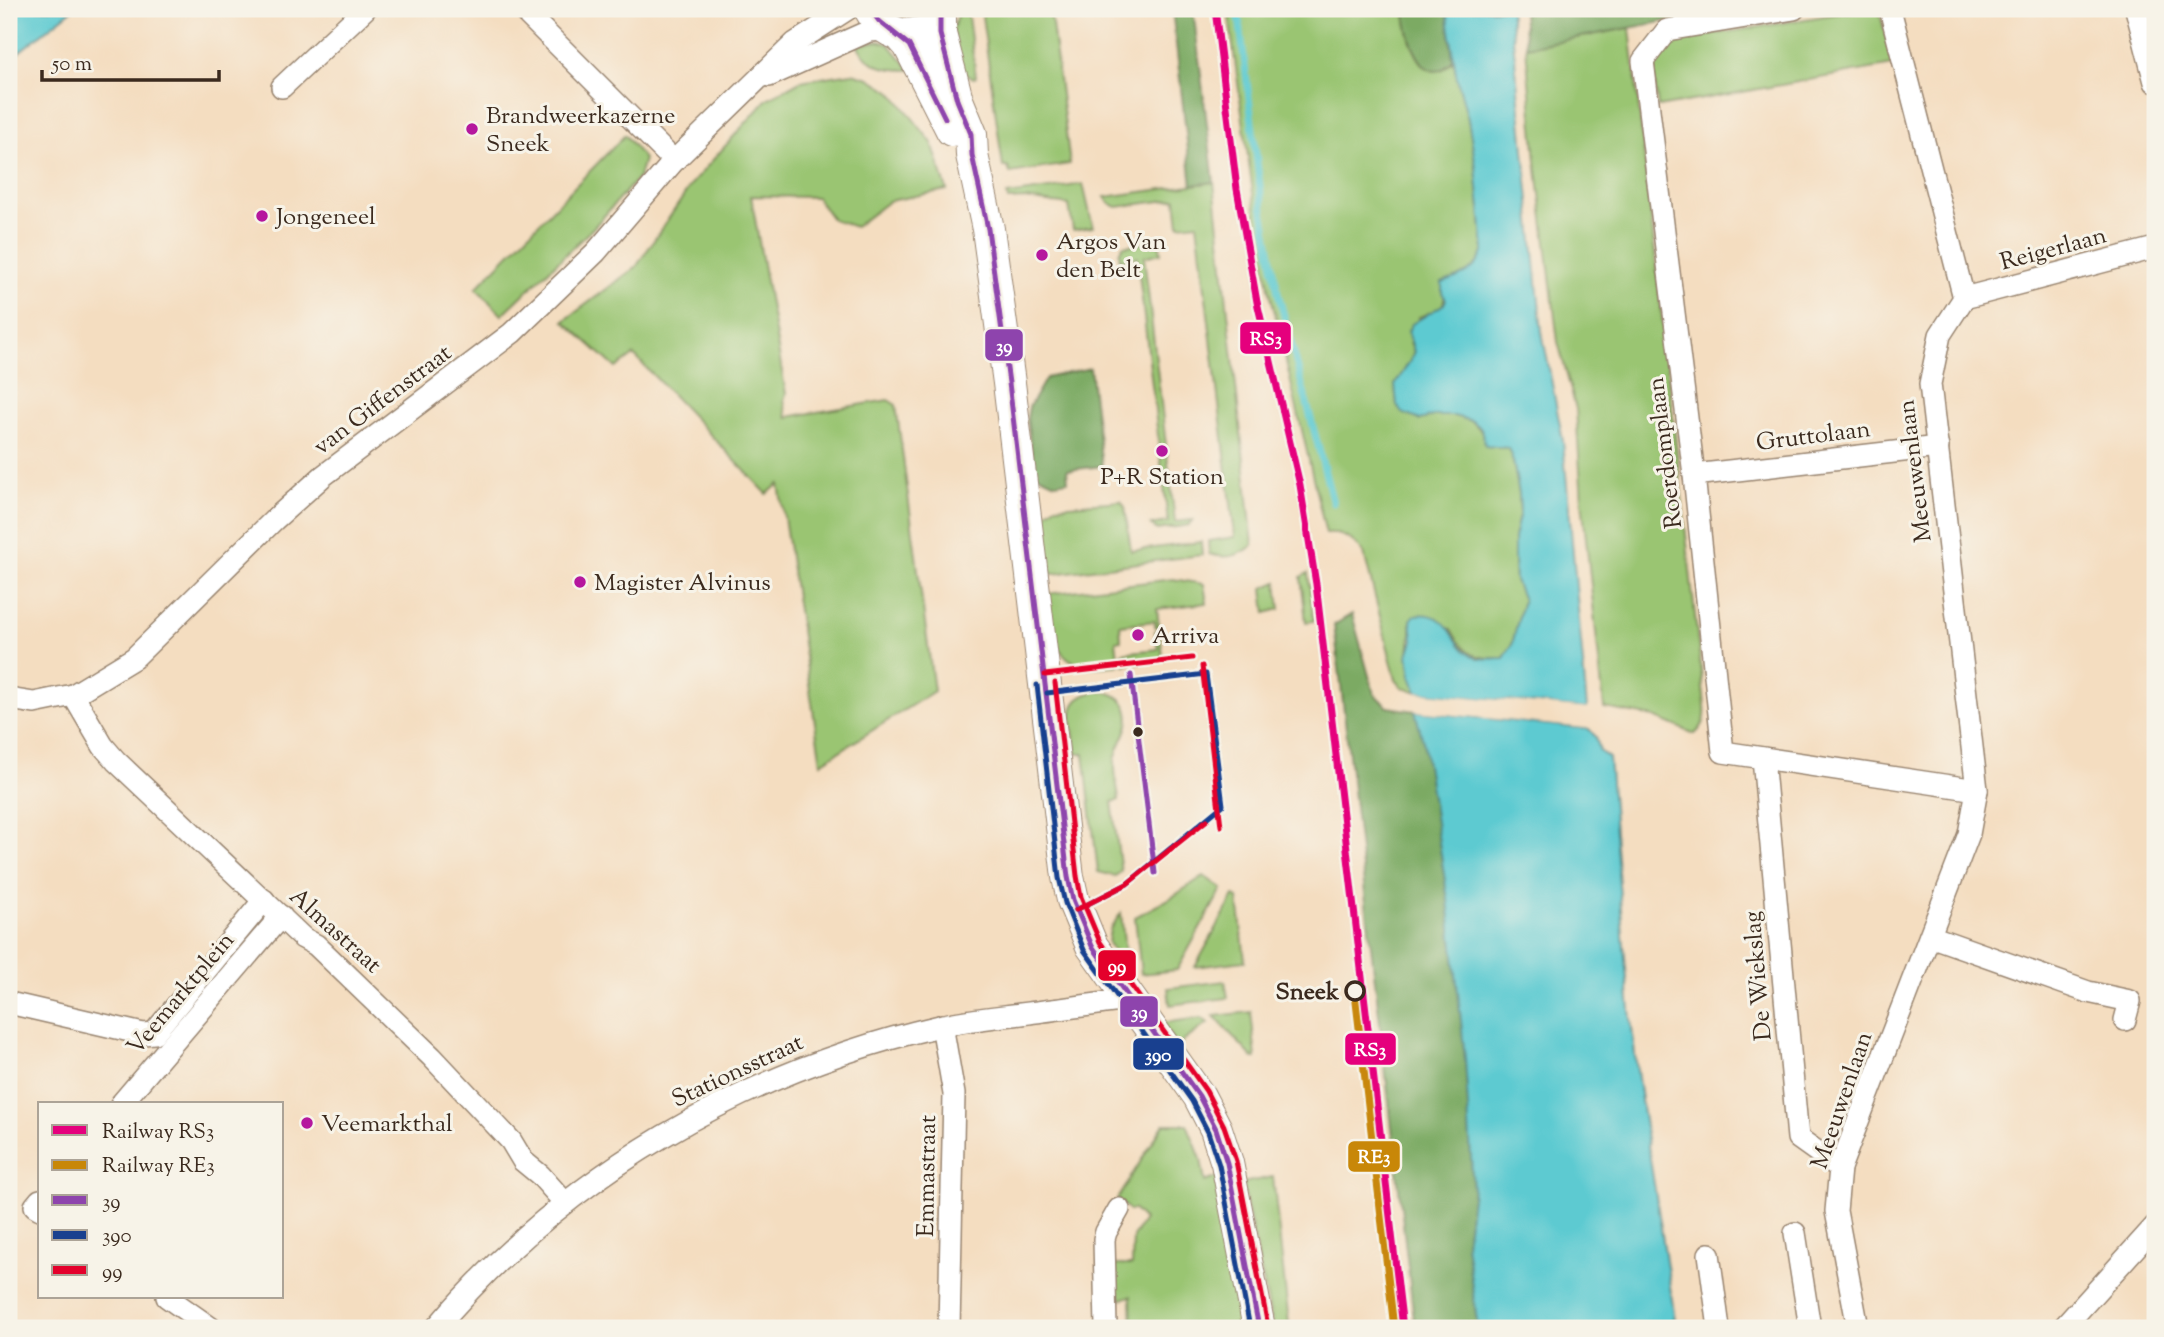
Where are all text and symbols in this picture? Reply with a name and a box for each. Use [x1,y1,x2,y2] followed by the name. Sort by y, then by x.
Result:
[42,38,219,82] scale bar
[51,50,92,80] text: 50 m
[486,100,675,162] place label: Brandweerkazerne Sneek
[464,121,480,137] marker: Brandweerkazerne Sneek
[274,201,376,235] place label: Jongeneel
[254,208,270,224] marker: Jongeneel
[1996,219,2111,280] street label: Reigerlaan
[1056,226,1166,288] place label: Argos Van den Belt
[1034,247,1050,263] marker: Argos Van den Belt
[1239,321,1292,355] line badge: RS3
[1250,327,1283,354] text: RS3
[984,328,1024,362] line badge: 39
[996,334,1012,361] text: 39
[307,337,460,464] street label: van Giffenstraat
[1640,375,1692,530] street label: Roerdomplaan
[1890,397,1942,544] street label: Meeuwenlaan
[1754,413,1872,461] street label: Gruttolaan
[1154,443,1170,459] marker: P+R Station
[1100,461,1224,495] place label: P+R Station
[594,567,771,601] place label: Magister Alvinus
[572,574,588,590] marker: Magister Alvinus
[1152,620,1219,654] place label: Arriva
[1130,627,1146,643] marker: Arriva
[1131,725,1145,739] unlabelled marker
[281,881,388,982] street label: Almastraat
[1736,909,1782,1042] street label: De Wiekslag
[120,925,243,1063] street label: Veemarktplein
[1097,949,1137,982] line badge: 99
[1108,954,1126,981] text: 99
[1275,976,1340,1010] place label: Sneek
[1345,981,1365,1001] marker: Sneek
[1119,995,1159,1028] line badge: 39
[1131,1000,1147,1027] text: 39
[666,1026,809,1117] street label: Stationsstraat
[1803,1027,1882,1174] street label: Meeuwenlaan
[1344,1032,1397,1066] line badge: RS3
[1132,1037,1185,1071] line badge: 390
[1354,1038,1387,1065] text: RS3
[1145,1043,1171,1070] text: 390
[38,1102,284,1298] legend
[321,1108,453,1142] place label: Veemarkthal
[299,1115,315,1131] marker: Veemarkthal
[910,1115,946,1237] street label: Emmastraat
[102,1118,214,1148] text: Railway RS3
[1347,1140,1401,1173] line badge: RE3
[1358,1145,1391,1172] text: RE3
[102,1152,215,1182] text: Railway RE3
[102,1188,121,1218] text: 39
[102,1222,132,1252] text: 390
[102,1258,122,1288] text: 99

